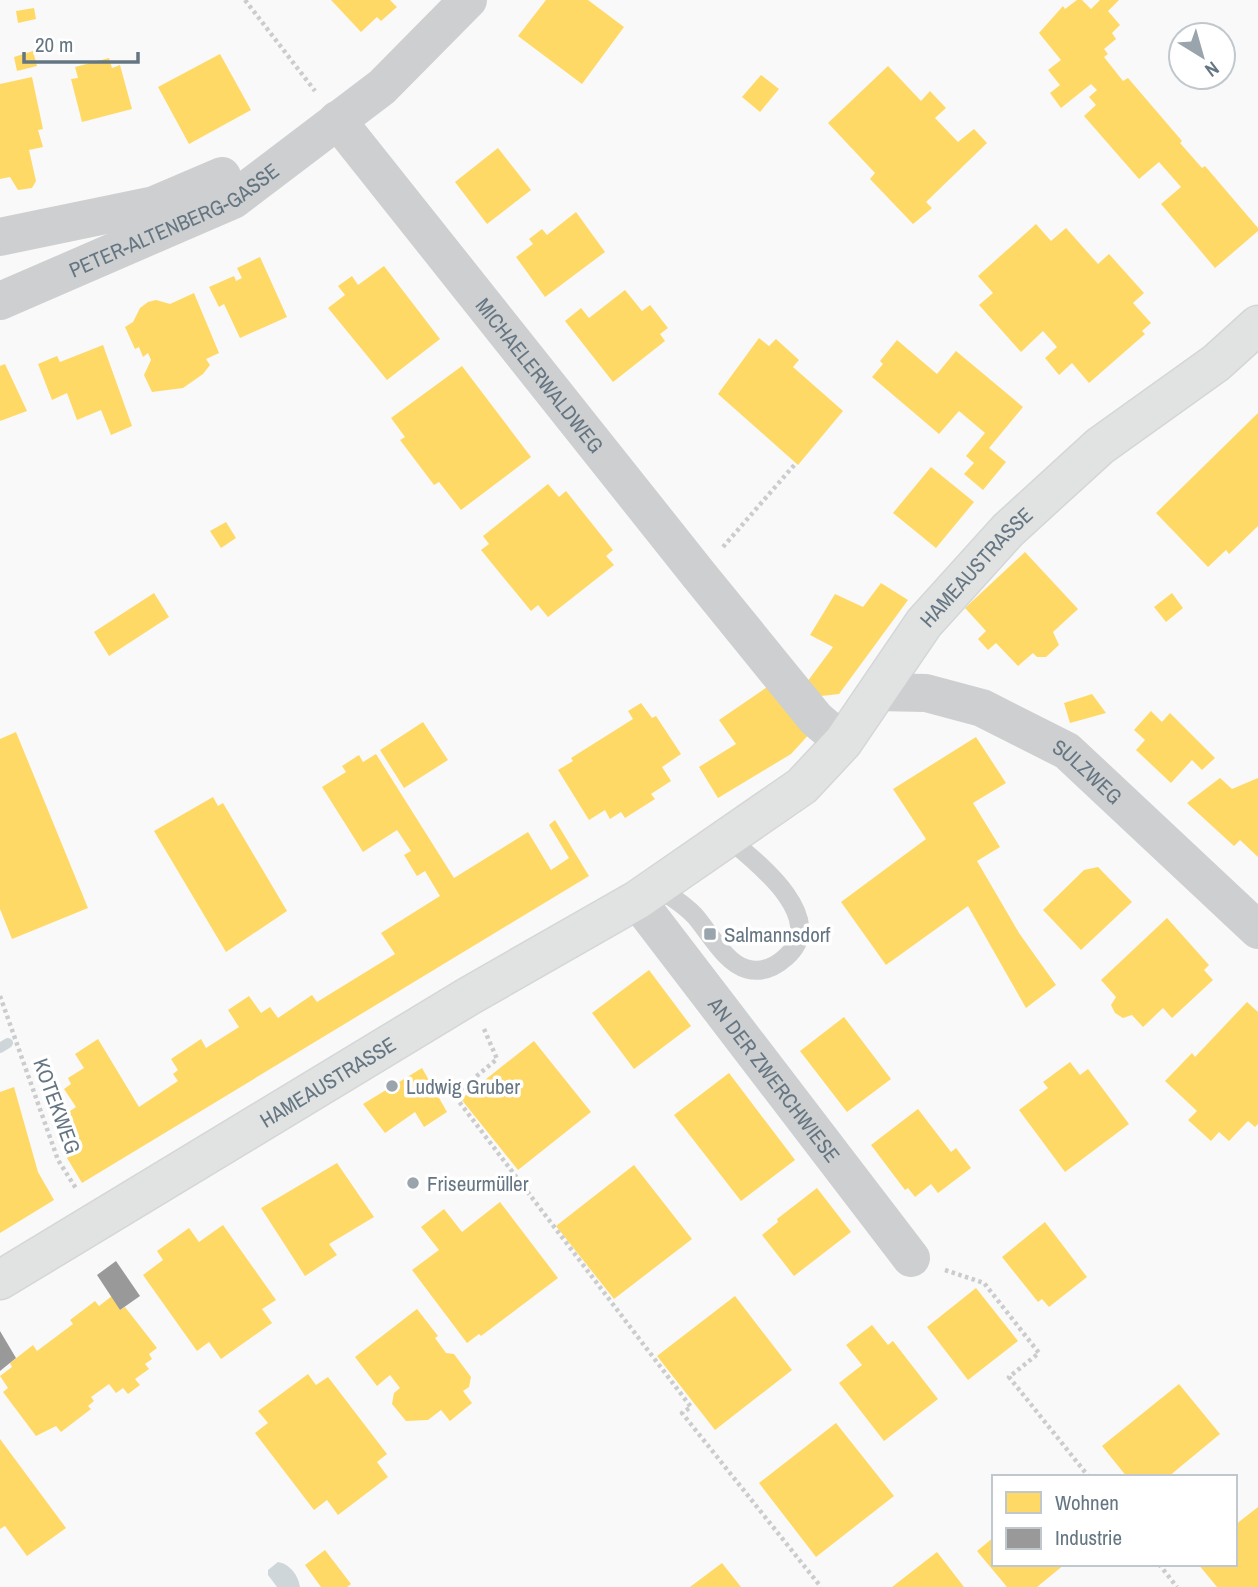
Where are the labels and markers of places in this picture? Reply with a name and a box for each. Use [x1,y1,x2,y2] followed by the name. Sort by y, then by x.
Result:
[724,920,830,949] place label: Salmannsdorf
[702,926,718,942] marker: Salmannsdorf
[406,1072,520,1101] place label: Ludwig Gruber
[384,1078,400,1094] marker: Ludwig Gruber
[427,1169,529,1198] place label: Friseurmüller
[405,1175,421,1191] marker: Friseurmüller

